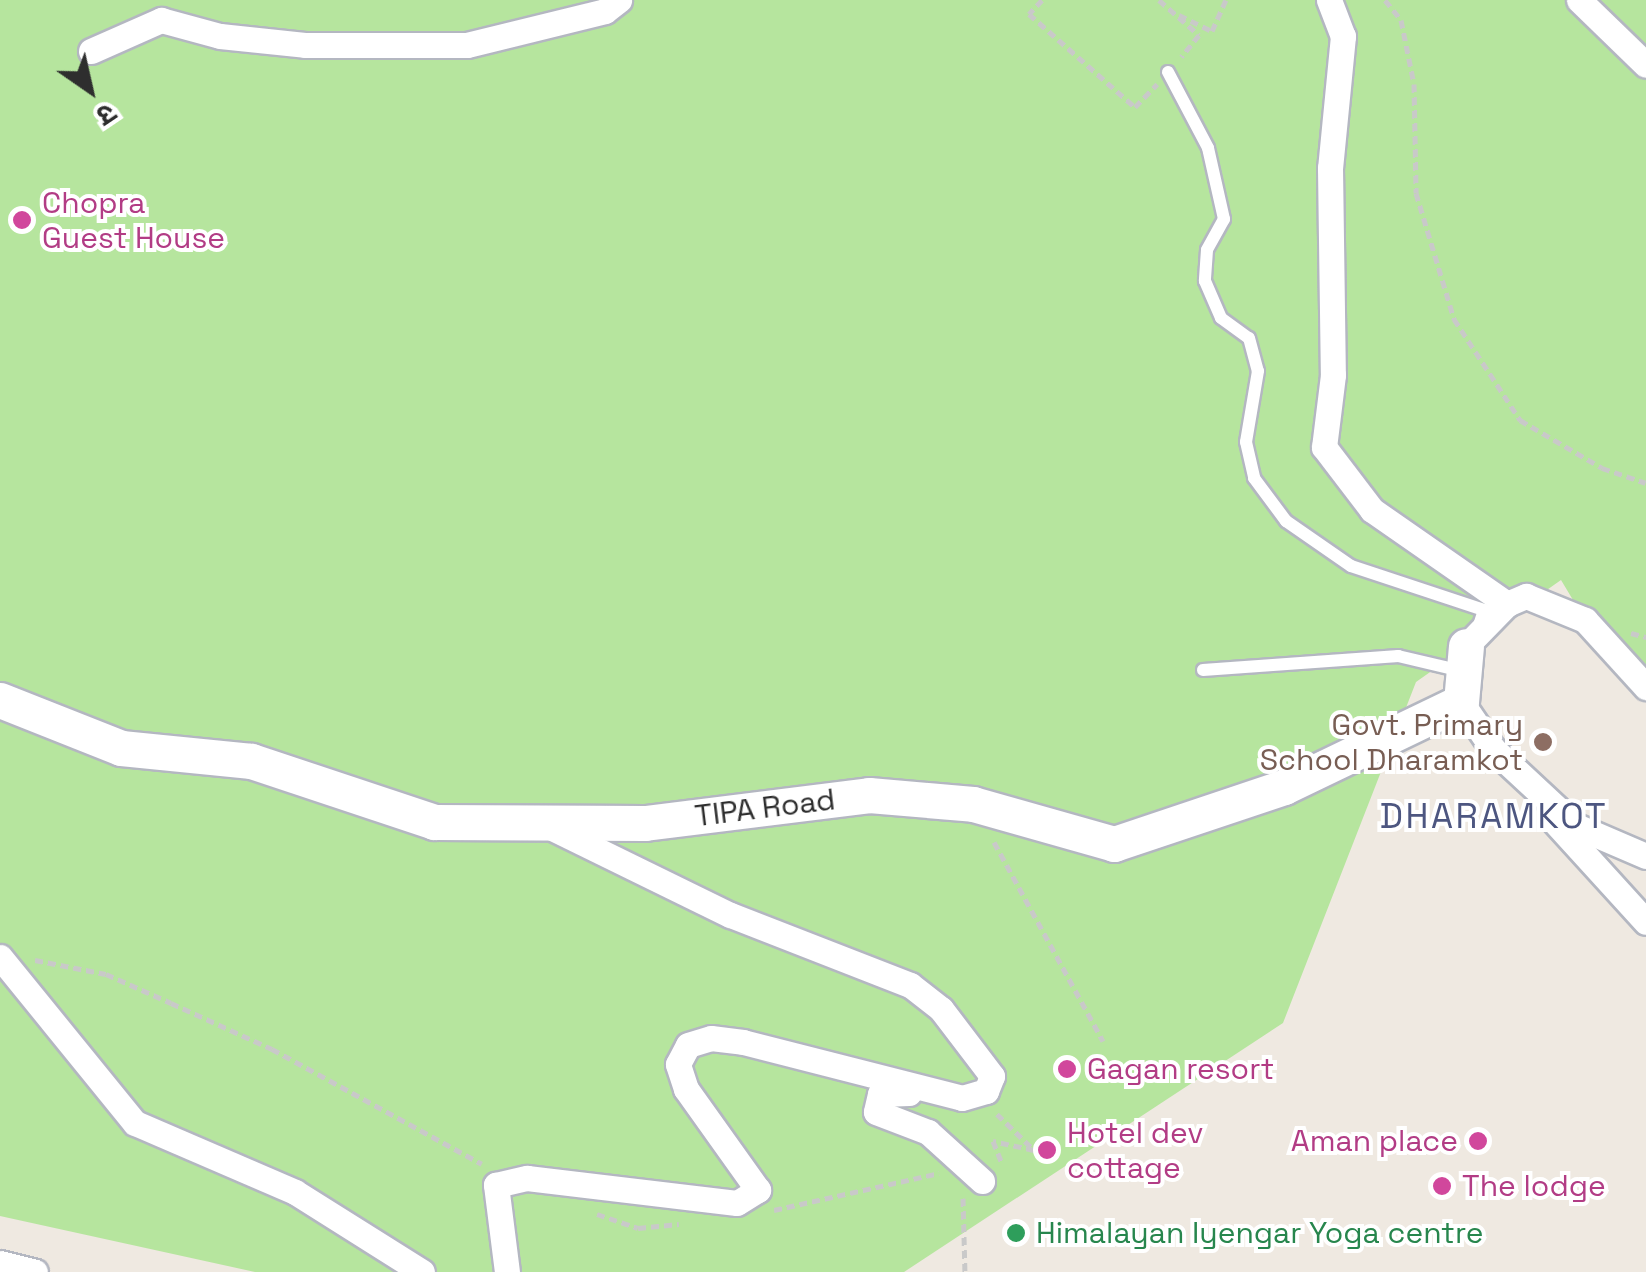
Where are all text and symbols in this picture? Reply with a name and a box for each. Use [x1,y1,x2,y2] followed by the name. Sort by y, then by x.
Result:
[40,40,140,140] north arrow
[90,95,124,134] text: उ
[42,185,225,256] place label: Chopra Guest House
[11,209,33,231] marker: Chopra Guest House
[1260,707,1523,778] place label: Govt. Primary School Dharamkot
[1532,731,1554,753] marker: Govt. Primary School Dharamkot
[693,782,837,834] street label: TIPA Road
[1380,795,1608,837] district label: DHARAMKOT
[1087,1051,1274,1087] place label: Gagan resort
[1056,1058,1078,1080] marker: Gagan resort
[1067,1115,1203,1186] place label: Hotel dev cottage
[1291,1123,1458,1159] place label: Aman place
[1467,1130,1489,1152] marker: Aman place
[1036,1139,1058,1161] marker: Hotel dev cottage
[1462,1168,1606,1204] place label: The lodge
[1431,1175,1453,1197] marker: The lodge
[1036,1215,1484,1251] place label: Himalayan Iyengar Yoga centre
[1005,1222,1027,1244] marker: Himalayan Iyengar Yoga centre

